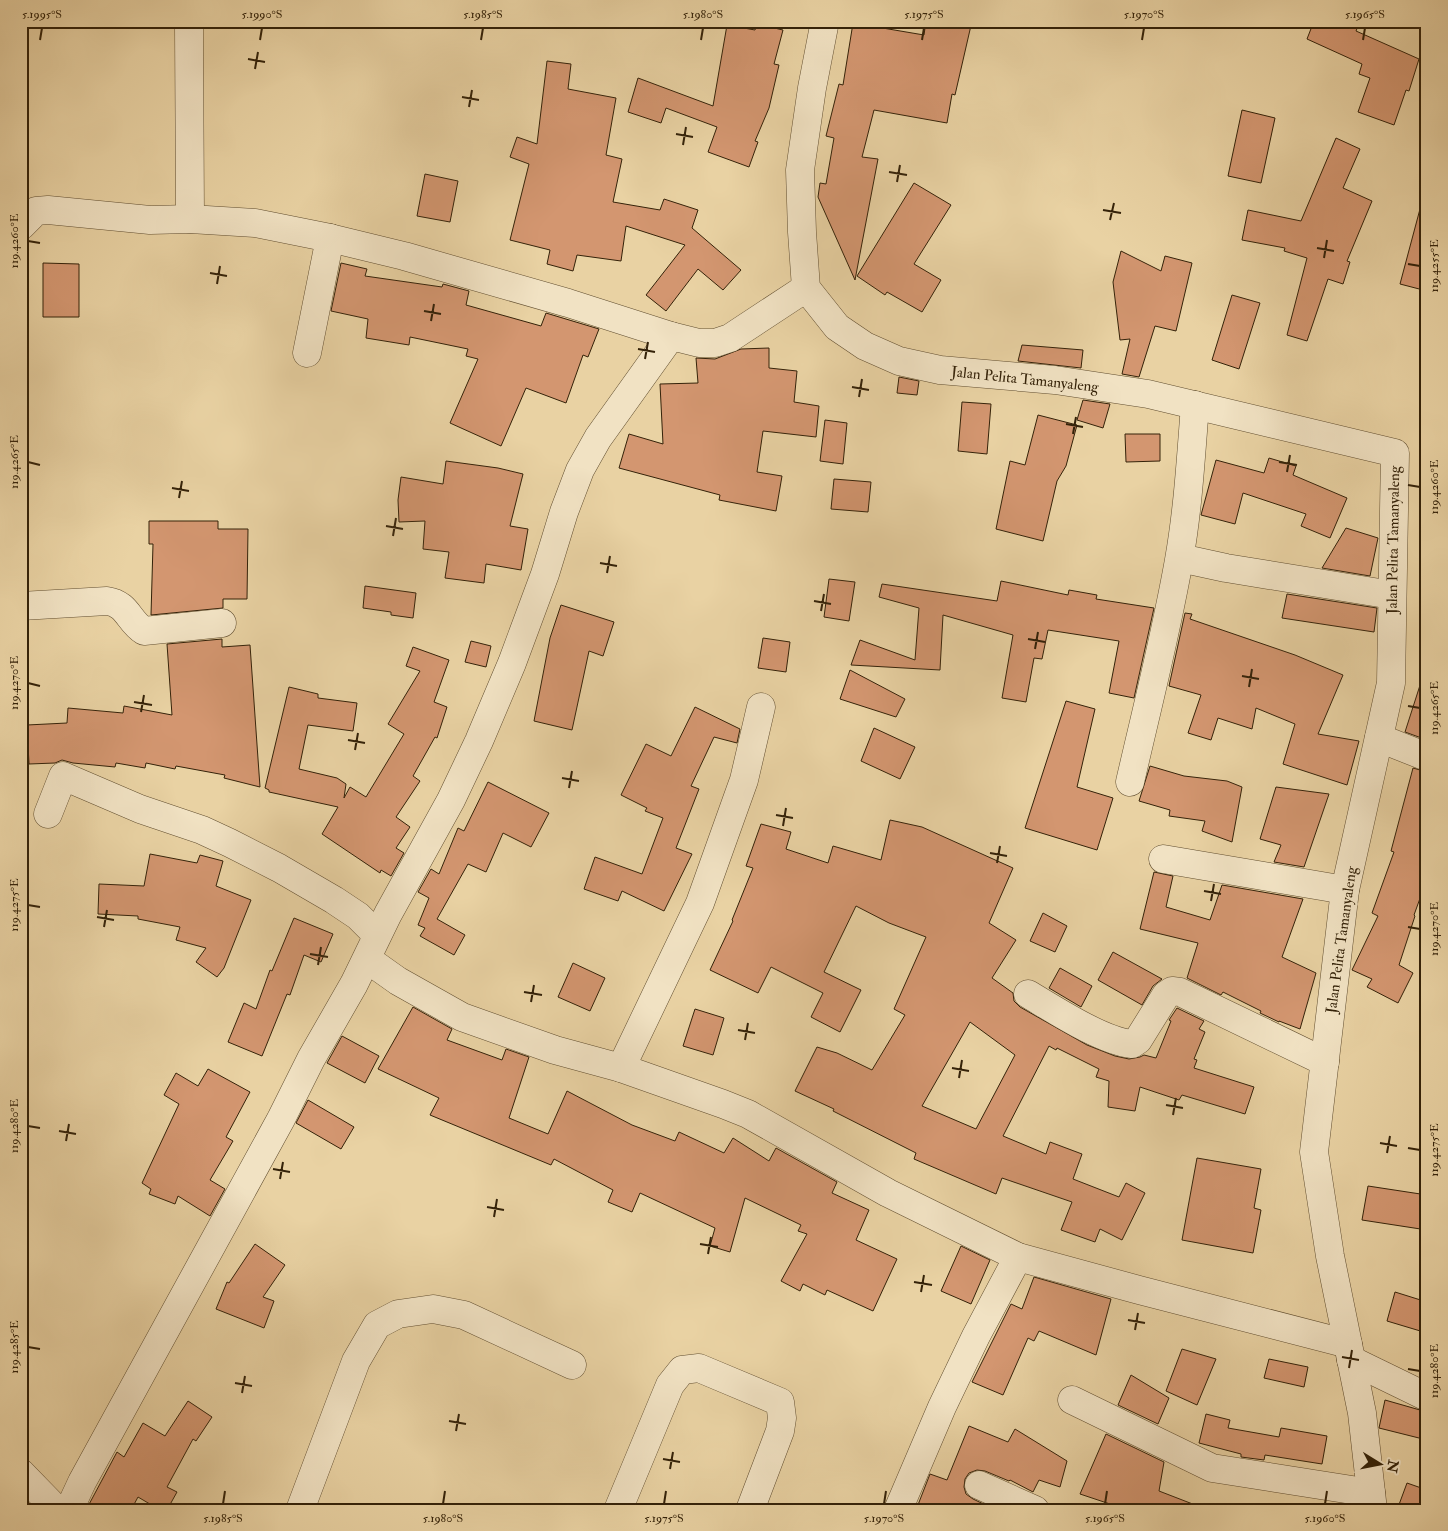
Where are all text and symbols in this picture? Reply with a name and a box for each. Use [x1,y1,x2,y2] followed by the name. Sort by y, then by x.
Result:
[22,7,62,22] text: 5.1995°S
[242,7,283,22] text: 5.1990°S
[463,7,503,22] text: 5.1985°S
[683,7,723,22] text: 5.1980°S
[904,7,944,22] text: 5.1975°S
[1124,7,1164,22] text: 5.1970°S
[1345,7,1385,22] text: 5.1965°S
[7,213,22,268] text: 119.4260°E
[1427,239,1442,293] text: 119.4255°E
[949,362,1100,398] street label: Jalan Pelita Tamanyaleng
[7,435,22,489] text: 119.4265°E
[1427,459,1442,514] text: 119.4260°E
[1383,465,1405,615] street label: Jalan Pelita Tamanyaleng
[7,656,22,710] text: 119.4270°E
[1427,681,1442,735] text: 119.4265°E
[1322,865,1362,1016] street label: Jalan Pelita Tamanyaleng
[7,878,22,932] text: 119.4275°E
[1427,902,1442,956] text: 119.4270°E
[7,1098,22,1153] text: 119.4280°E
[1427,1123,1442,1177] text: 119.4275°E
[7,1320,22,1374] text: 119.4285°E
[1427,1343,1442,1398] text: 119.4280°E
[1356,1438,1406,1488] north arrow
[1383,1458,1402,1474] text: N
[203,1511,243,1526] text: 5.1985°S
[423,1511,463,1526] text: 5.1980°S
[644,1511,684,1526] text: 5.1975°S
[864,1511,904,1526] text: 5.1970°S
[1085,1511,1125,1526] text: 5.1965°S
[1305,1511,1345,1526] text: 5.1960°S

